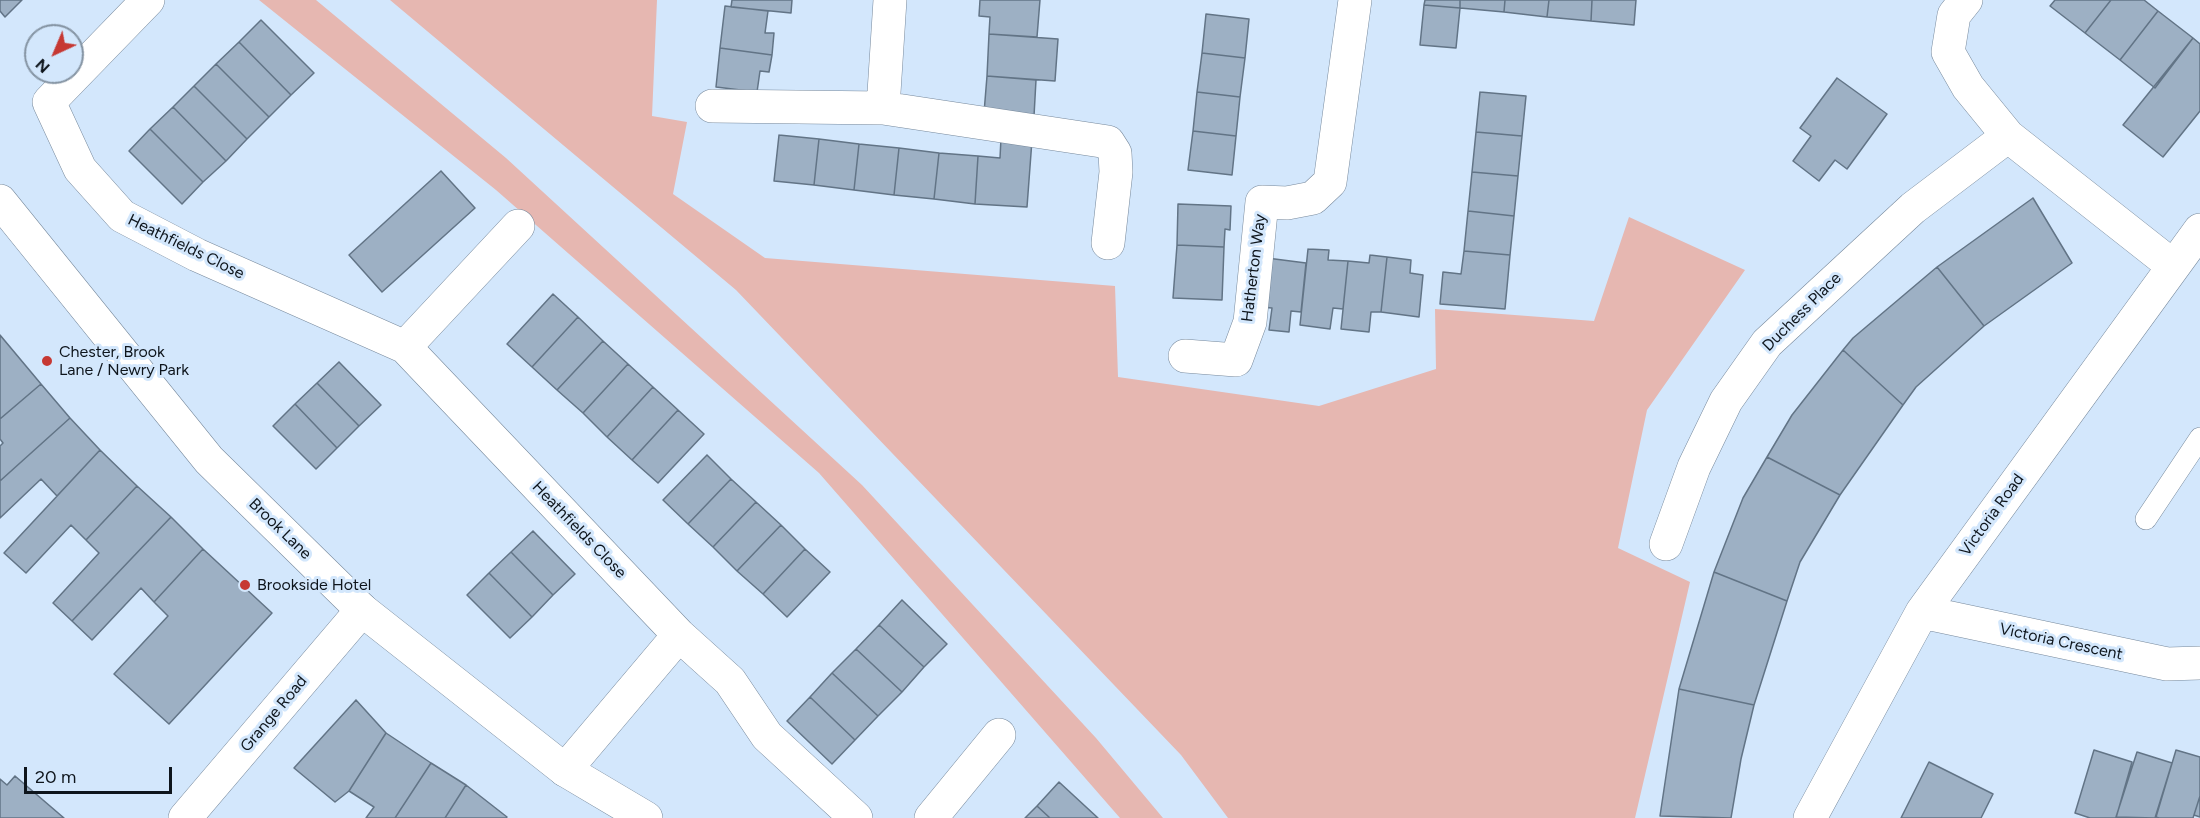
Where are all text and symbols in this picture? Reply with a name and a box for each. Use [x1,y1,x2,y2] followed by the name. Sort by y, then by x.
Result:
[24,24,84,84] north arrow
[31,55,54,77] text: N
[125,211,247,283] street label: Heathfields Close
[1238,213,1270,323] street label: Hatherton Way
[1759,269,1845,355] street label: Duchess Place
[59,342,189,380] place label: Chester, Brook Lane / Newry Park
[40,354,54,368] marker: Chester, Brook Lane / Newry Park
[1956,470,2028,560] street label: Victoria Road
[528,478,630,582] street label: Heathfields Close
[245,494,315,564] street label: Brook Lane
[257,575,371,595] place label: Brookside Hotel
[238,578,252,592] marker: Brookside Hotel
[1998,620,2124,664] street label: Victoria Crescent
[237,672,311,756] street label: Grange Road
[27,755,176,793] scale bar
[35,766,76,788] text: 20 m

